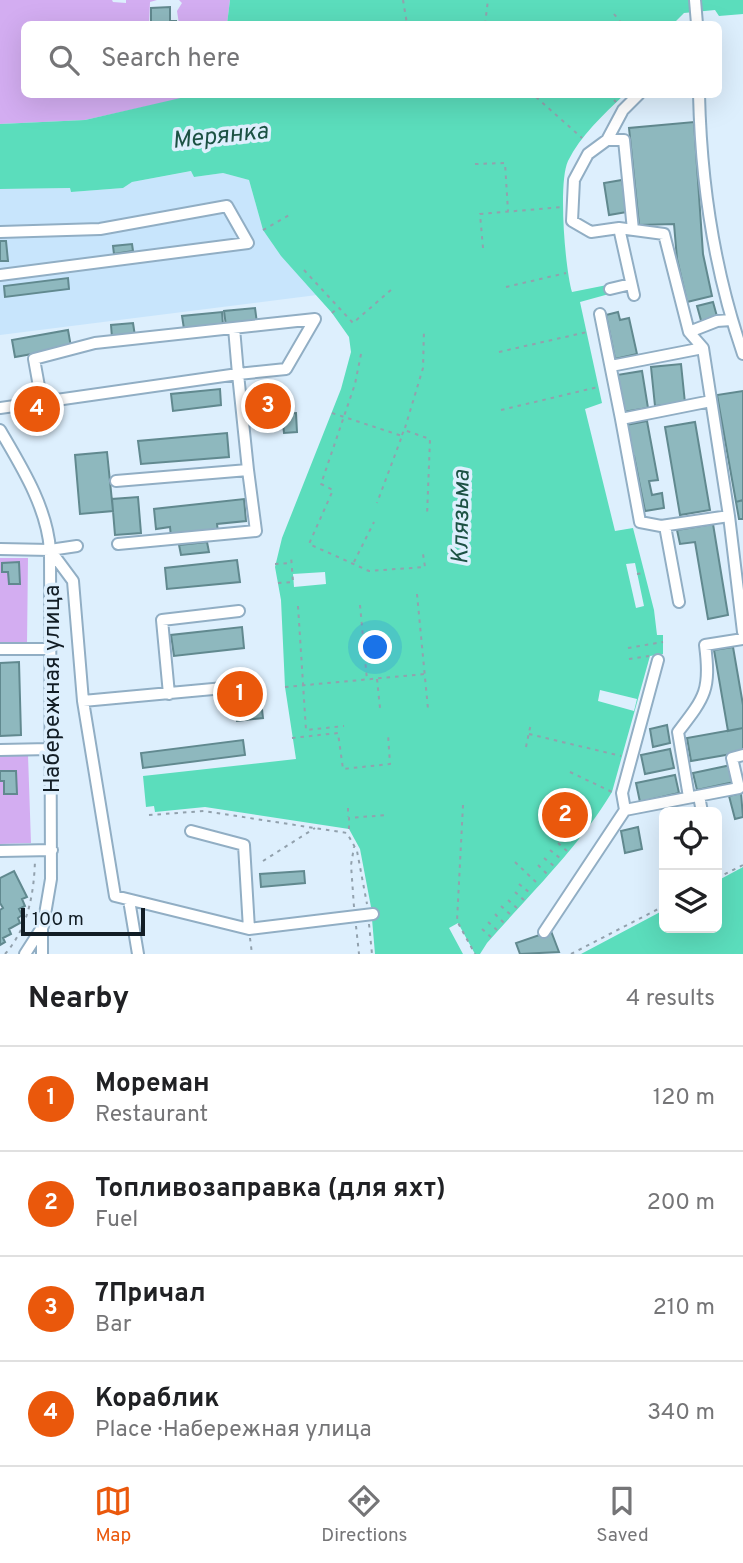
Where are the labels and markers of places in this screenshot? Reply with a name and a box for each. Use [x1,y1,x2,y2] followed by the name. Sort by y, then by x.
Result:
[245,380,291,432] pin: 3
[14,383,60,435] pin: 4
[217,668,263,720] pin: 1
[542,789,588,841] pin: 2

